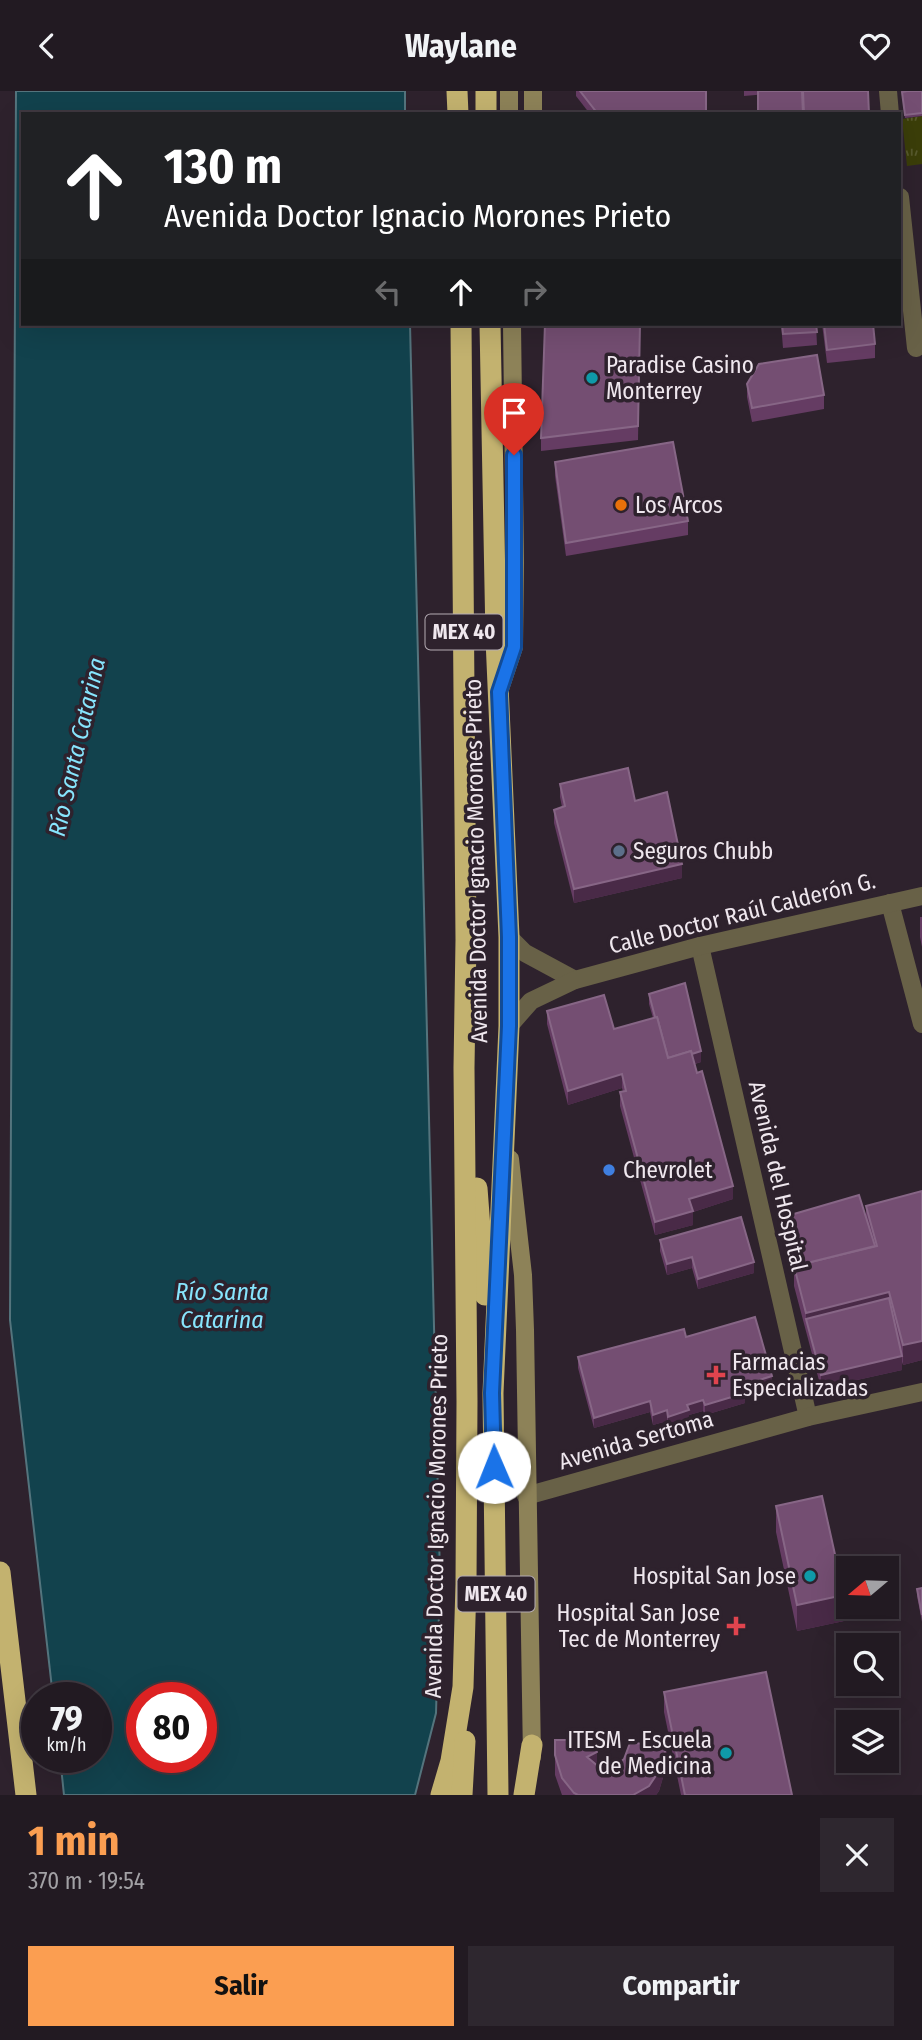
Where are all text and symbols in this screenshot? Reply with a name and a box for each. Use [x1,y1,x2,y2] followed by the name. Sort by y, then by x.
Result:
[28,27,66,65] icon: back
[405,27,517,65] text: Waylane
[856,27,894,65] icon: heart
[164,137,282,196] text: 130 m
[49,140,140,231] icon: ahead
[164,197,671,235] text: Avenida Doctor Ignacio Morones Prieto
[369,273,407,311] icon: left
[442,273,480,311] icon: ahead
[515,273,553,311] icon: right
[606,351,754,405] place label: Paradise Casino Monterrey
[584,370,600,386] marker: Paradise Casino Monterrey
[484,383,544,455] pin
[495,394,533,432] icon: arrive
[635,491,723,519] place label: Los Arcos
[613,497,629,513] marker: Los Arcos
[426,615,503,649] road number: MEX 40
[43,655,111,839] water label: Río Santa Catarina
[459,678,493,1044] street label: Avenida Doctor Ignacio Morones Prieto
[633,837,773,865] place label: Seguros Chubb
[611,843,627,859] marker: Seguros Chubb
[606,866,878,960] street label: Calle Doctor Raúl Calderón G.
[743,1078,813,1274] street label: Avenida del Hospital
[623,1156,713,1184] place label: Chevrolet
[601,1162,617,1178] marker: Chevrolet
[175,1278,269,1334] water label: Río Santa Catarina
[419,1333,453,1699] street label: Avenida Doctor Ignacio Morones Prieto
[732,1348,868,1402] place label: Farmacias Especializadas
[706,1365,726,1385] marker: Farmacias Especializadas
[555,1405,717,1475] street label: Avenida Sertoma
[457,1430,531,1504] position arrow
[836,1556,900,1619] north arrow
[836,1556,899,1773] map controls
[632,1562,796,1590] place label: Hospital San Jose
[802,1568,818,1584] marker: Hospital San Jose
[458,1577,534,1611] road number: MEX 40
[556,1599,721,1653] place label: Hospital San Jose Tec de Monterrey
[726,1616,746,1636] marker: Hospital San Jose Tec de Monterrey
[836,1633,899,1696] button: search
[126,1682,217,1773] speed limit sign: 80
[50,1697,83,1739] text: 79
[836,1710,899,1773] button: layers
[567,1726,712,1780] place label: ITESM - Escuela de Medicina
[46,1734,87,1756] text: km/h
[718,1745,734,1761] marker: ITESM - Escuela de Medicina
[28,1816,119,1866] text: 1 min
[820,1818,894,1892] button: close
[28,1867,145,1895] text: 370 m · 19:54
[28,1946,454,2026] button: Salir
[468,1946,894,2026] button: Compartir

